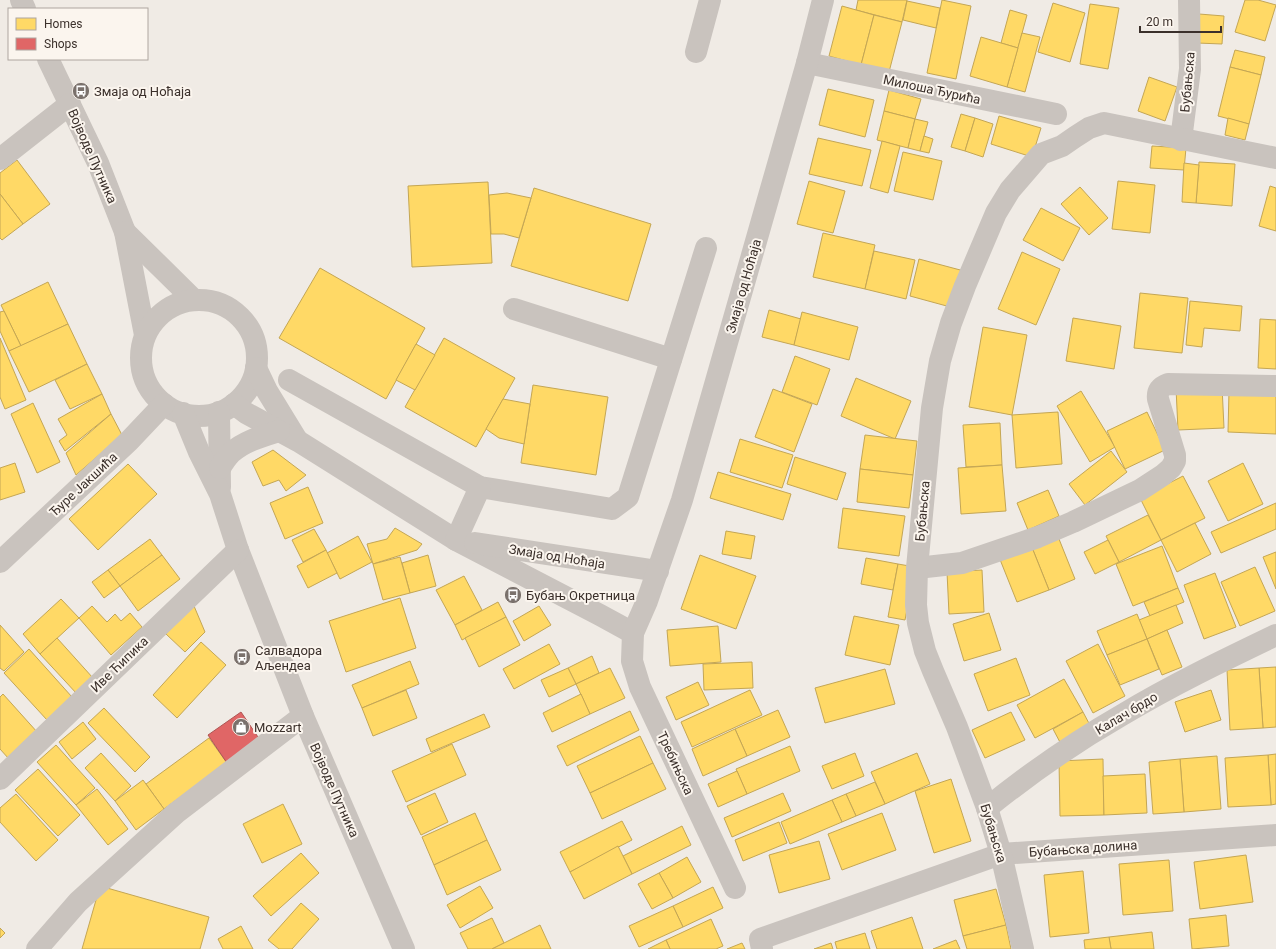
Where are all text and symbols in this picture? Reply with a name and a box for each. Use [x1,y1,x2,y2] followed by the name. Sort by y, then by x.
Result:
[8,8,148,60] legend
[1140,8,1221,34] scale bar
[1146,15,1173,29] text: 20 m
[44,17,82,31] text: Homes
[44,37,78,51] text: Shops
[1177,51,1198,113] street label: Бубањска
[882,72,982,107] street label: Милоша Ђурића
[71,81,91,101] bus stop icon: Змаја од Ноћаја
[94,84,191,99] place label: Змаја од Ноћаја
[65,107,120,206] street label: Војводе Путника
[723,237,764,335] street label: Змаја од Ноћаја
[46,449,120,519] street label: Ђуре Јакшића
[912,480,933,542] street label: Бубањска
[508,541,606,572] street label: Змаја од Ноћаја
[503,585,523,605] bus stop icon: Бубањ Окретница
[526,588,635,603] place label: Бубањ Окретница
[88,633,151,695] street label: Иве Ћипика
[255,643,322,673] place label: Салвадора Аљендеа
[232,647,252,667] bus stop icon: Салвадора Аљендеа
[1092,689,1160,738] street label: Калач брдо
[231,717,251,737] shop icon: Mozzart
[254,720,302,735] place label: Mozzart
[654,729,697,797] street label: Требињска
[307,741,362,840] street label: Војводе Путника
[977,802,1010,864] street label: Бубањска
[1028,837,1138,860] street label: Бубањска долина

